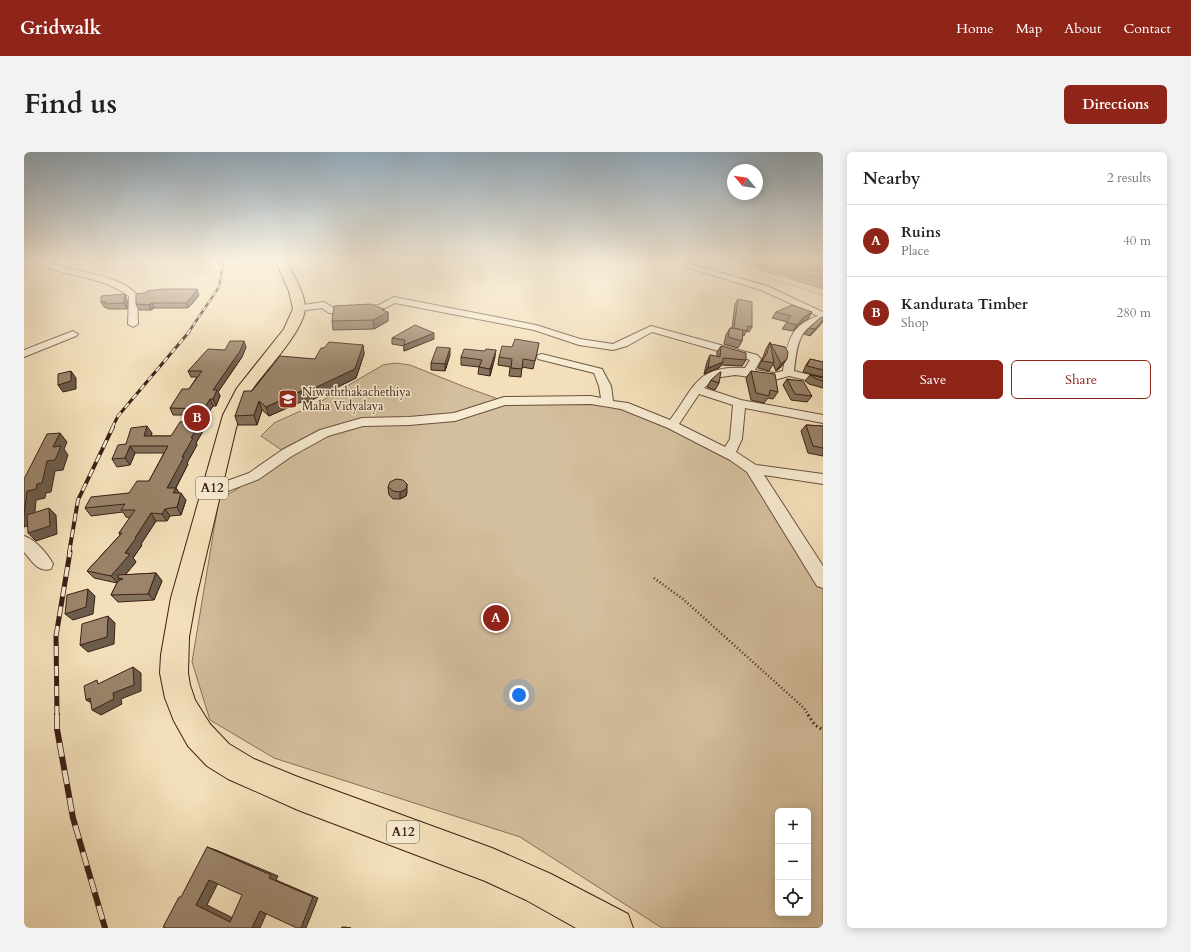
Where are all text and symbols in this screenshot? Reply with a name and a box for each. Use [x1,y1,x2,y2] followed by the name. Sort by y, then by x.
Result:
[20,15,101,41] text: Gridwalk
[956,19,994,38] text: Home
[1016,19,1042,38] text: Map
[1064,19,1101,38] text: About
[1123,19,1171,38] text: Contact
[24,85,117,123] text: Find us
[1064,85,1167,124] button: Directions
[727,164,763,200] north arrow
[863,167,920,190] text: Nearby
[1107,169,1151,187] text: 2 results
[901,222,941,242] text: Ruins
[871,232,881,250] text: A
[1123,232,1151,250] text: 40 m
[901,242,929,260] text: Place
[901,294,1028,314] text: Kandurata Timber
[871,304,881,322] text: B
[1117,304,1151,322] text: 280 m
[901,314,929,332] text: Shop
[863,360,1003,399] button: Save
[1011,360,1151,399] button: Share
[302,384,412,414] place label: Niwaththakachethiya Maha Vidyalaya
[277,388,299,410] school or university icon: Niwaththakachethiya Maha Vidyalaya
[184,403,210,433] pin: B
[196,477,228,499] road number: A12
[483,603,509,633] pin: A
[509,685,529,705] your location
[775,808,811,916] map controls
[775,808,811,844] button: +
[387,821,419,843] road number: A12
[775,844,811,880] button: −
[775,880,811,916] button: locate

